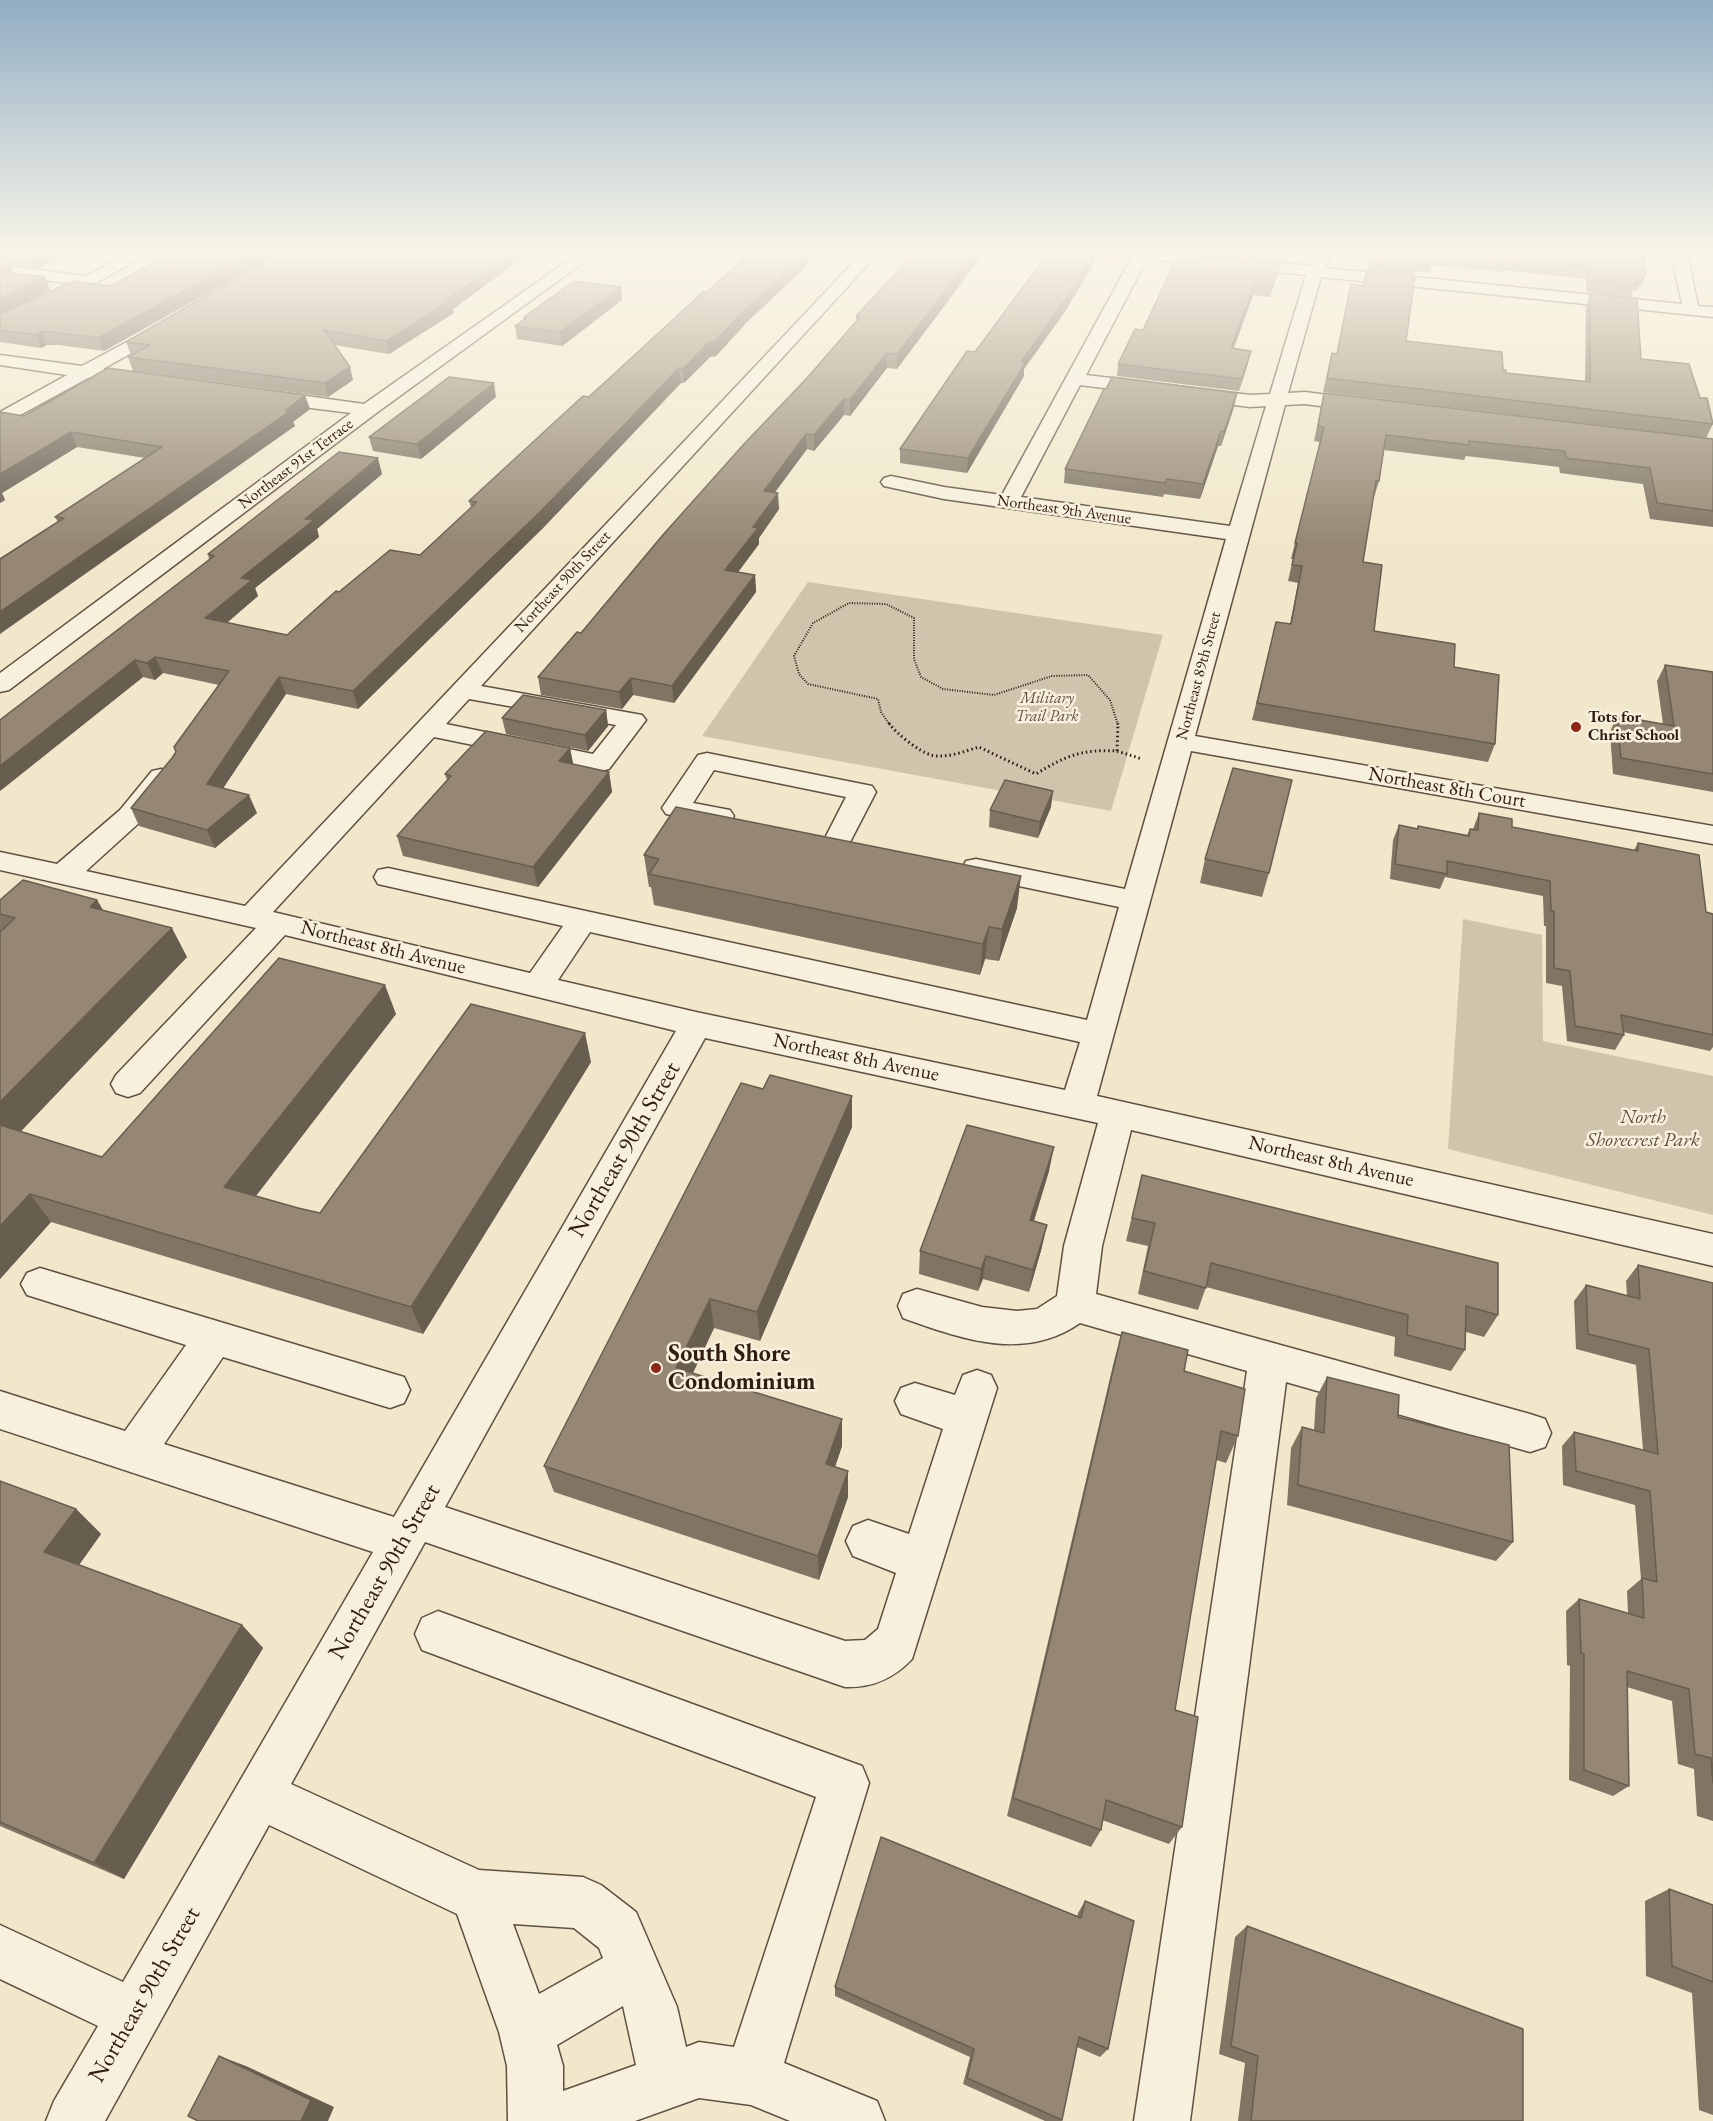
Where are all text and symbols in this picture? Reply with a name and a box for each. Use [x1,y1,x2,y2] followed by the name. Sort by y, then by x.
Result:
[235,415,357,513] street label: Northeast 91st Terrace
[996,491,1132,529] street label: Northeast 9th Avenue
[511,527,615,637] street label: Northeast 90th Street
[1173,610,1225,742] street label: Northeast 89th Street
[1015,689,1079,727] park label: Military Trail Park
[1588,708,1679,746] place label: Tots for Christ School
[1569,720,1583,734] marker: Tots for Christ School
[1366,762,1528,814] street label: Northeast 8th Court
[298,916,468,980] street label: Northeast 8th Avenue
[771,1029,941,1087] street label: Northeast 8th Avenue
[563,1057,687,1243] street label: Northeast 90th Street
[1586,1106,1700,1153] park label: North Shorecrest Park
[1246,1131,1416,1193] street label: Northeast 8th Avenue
[668,1340,815,1396] place label: South Shore Condominium
[649,1361,663,1375] marker: South Shore Condominium
[323,1479,447,1665] street label: Northeast 90th Street
[83,1902,207,2088] street label: Northeast 90th Street

